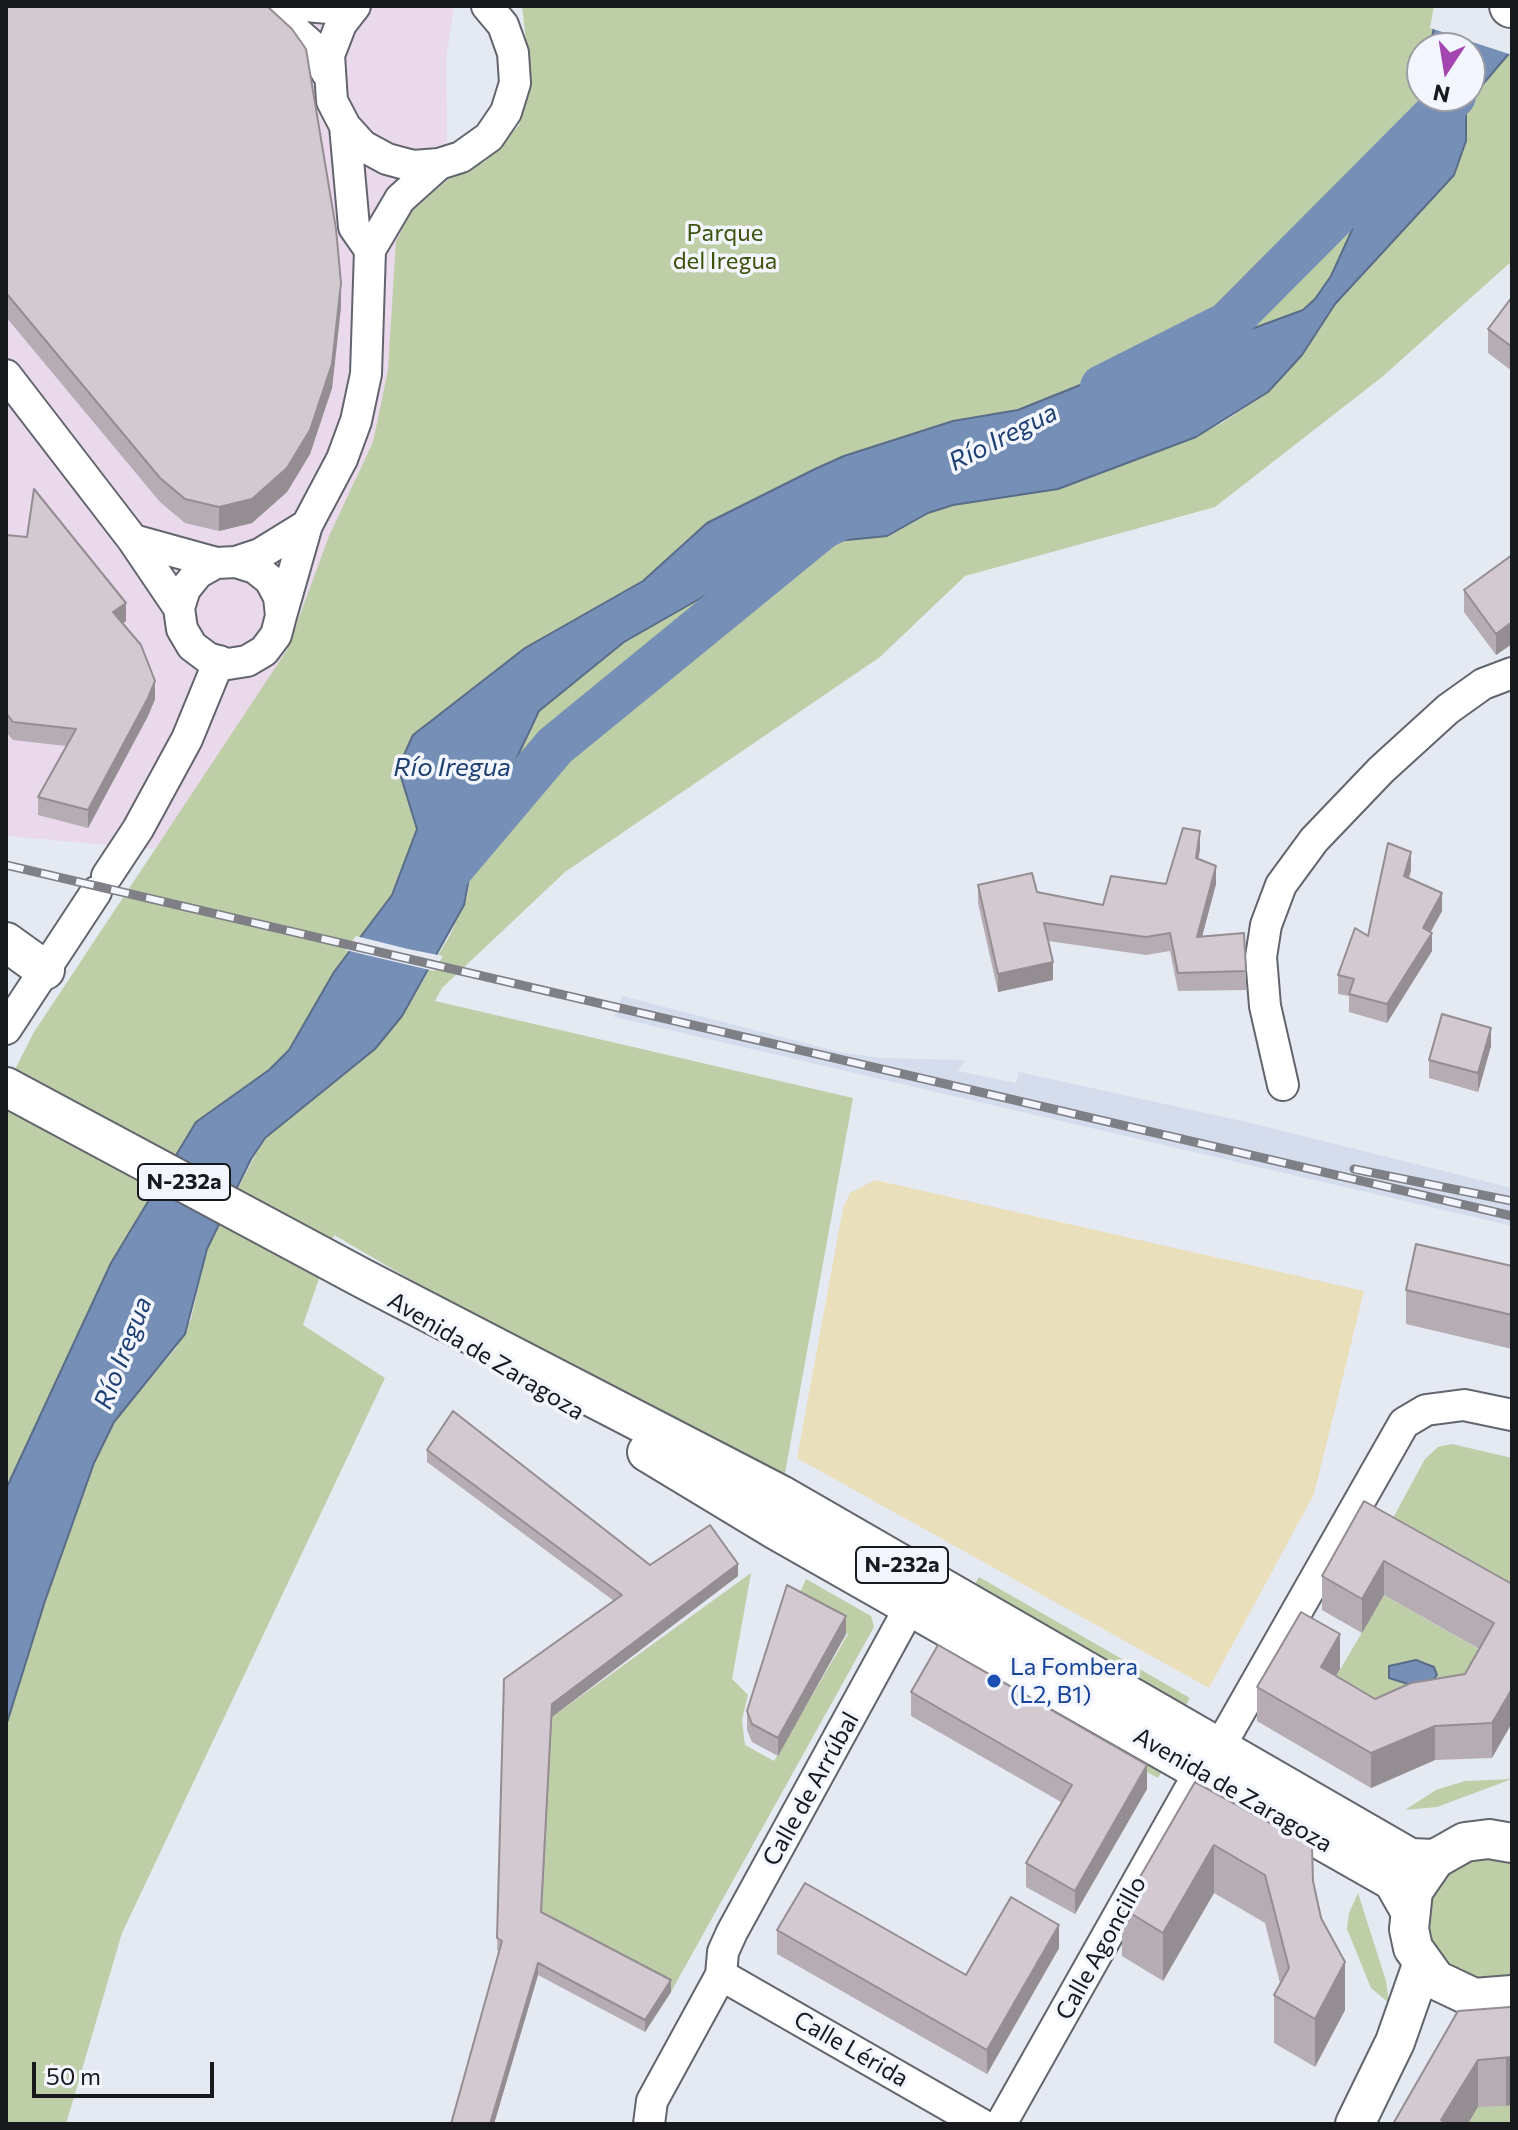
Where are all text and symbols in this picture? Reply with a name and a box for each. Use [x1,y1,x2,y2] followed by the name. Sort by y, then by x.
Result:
[1406,32,1486,112] north arrow
[1430,79,1452,109] text: N
[673,219,777,275] park label: Parque del Iregua
[943,396,1063,478] water label: Río Iregua
[393,751,511,783] water label: Río Iregua
[138,1164,230,1200] road number: N-232a
[382,1286,590,1426] street label: Avenida de Zaragoza
[87,1292,159,1414] water label: Río Iregua
[856,1547,948,1583] road number: N-232a
[1010,1653,1138,1709] place label: La Fombera (L2, B1)
[985,1672,1003,1690] marker: La Fombera (L2, B1)
[757,1707,865,1871] street label: Calle de Arrúbal
[1129,1721,1337,1859] street label: Avenida de Zaragoza
[1050,1871,1152,2025] street label: Calle Agoncillo
[789,2005,913,2093] street label: Calle Lérida
[36,2046,218,2096] scale bar
[46,2061,101,2090] text: 50 m

